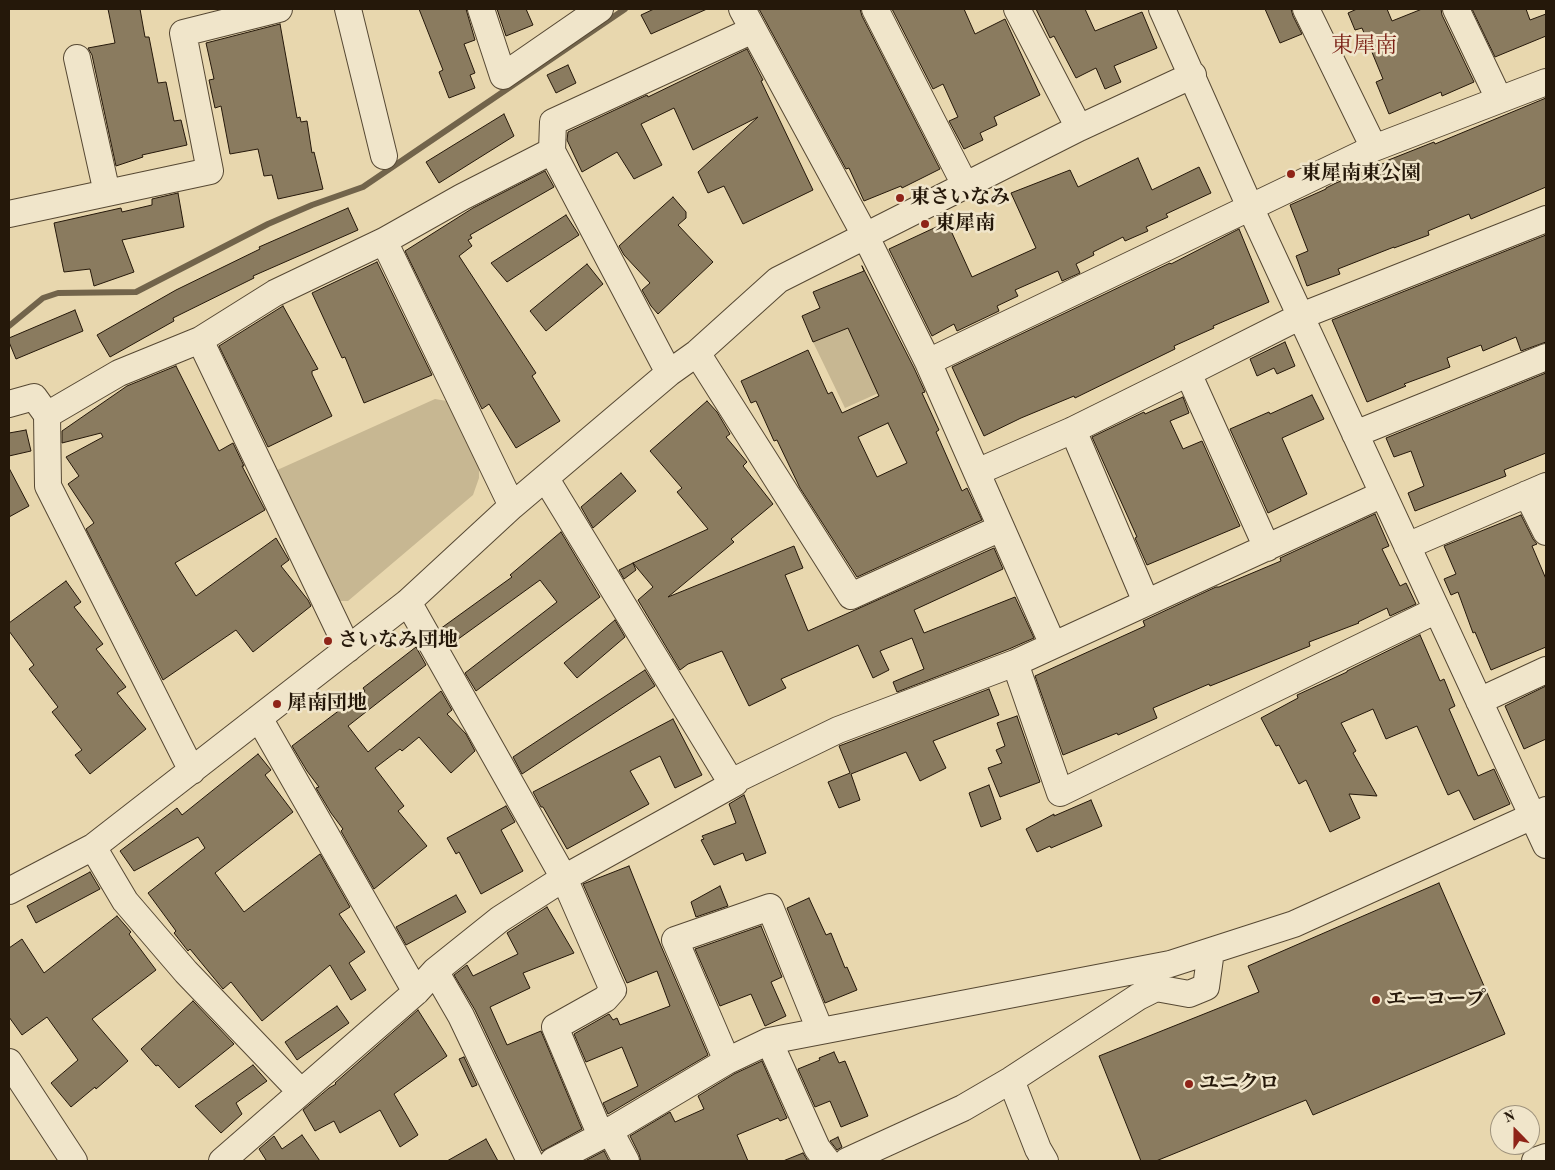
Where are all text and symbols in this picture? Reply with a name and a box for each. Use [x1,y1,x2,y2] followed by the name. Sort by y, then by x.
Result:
[1331,33,1397,59] district label: 東犀南
[1301,162,1421,186] place label: 東犀南東公園
[1285,168,1297,180] marker: 東犀南東公園
[910,186,1010,210] place label: 東さいなみ
[894,192,906,204] marker: 東さいなみ
[935,212,995,236] place label: 東犀南
[919,218,931,230] marker: 東犀南
[338,629,458,653] place label: さいなみ団地
[322,635,334,647] marker: さいなみ団地
[287,692,367,716] place label: 犀南団地
[271,698,283,710] marker: 犀南団地
[1386,988,1486,1012] place label: エーコープ
[1370,994,1382,1006] marker: エーコープ
[1199,1072,1279,1096] place label: ユニクロ
[1183,1078,1195,1090] marker: ユニクロ
[1490,1105,1540,1155] north arrow
[1502,1109,1517,1126] text: N

